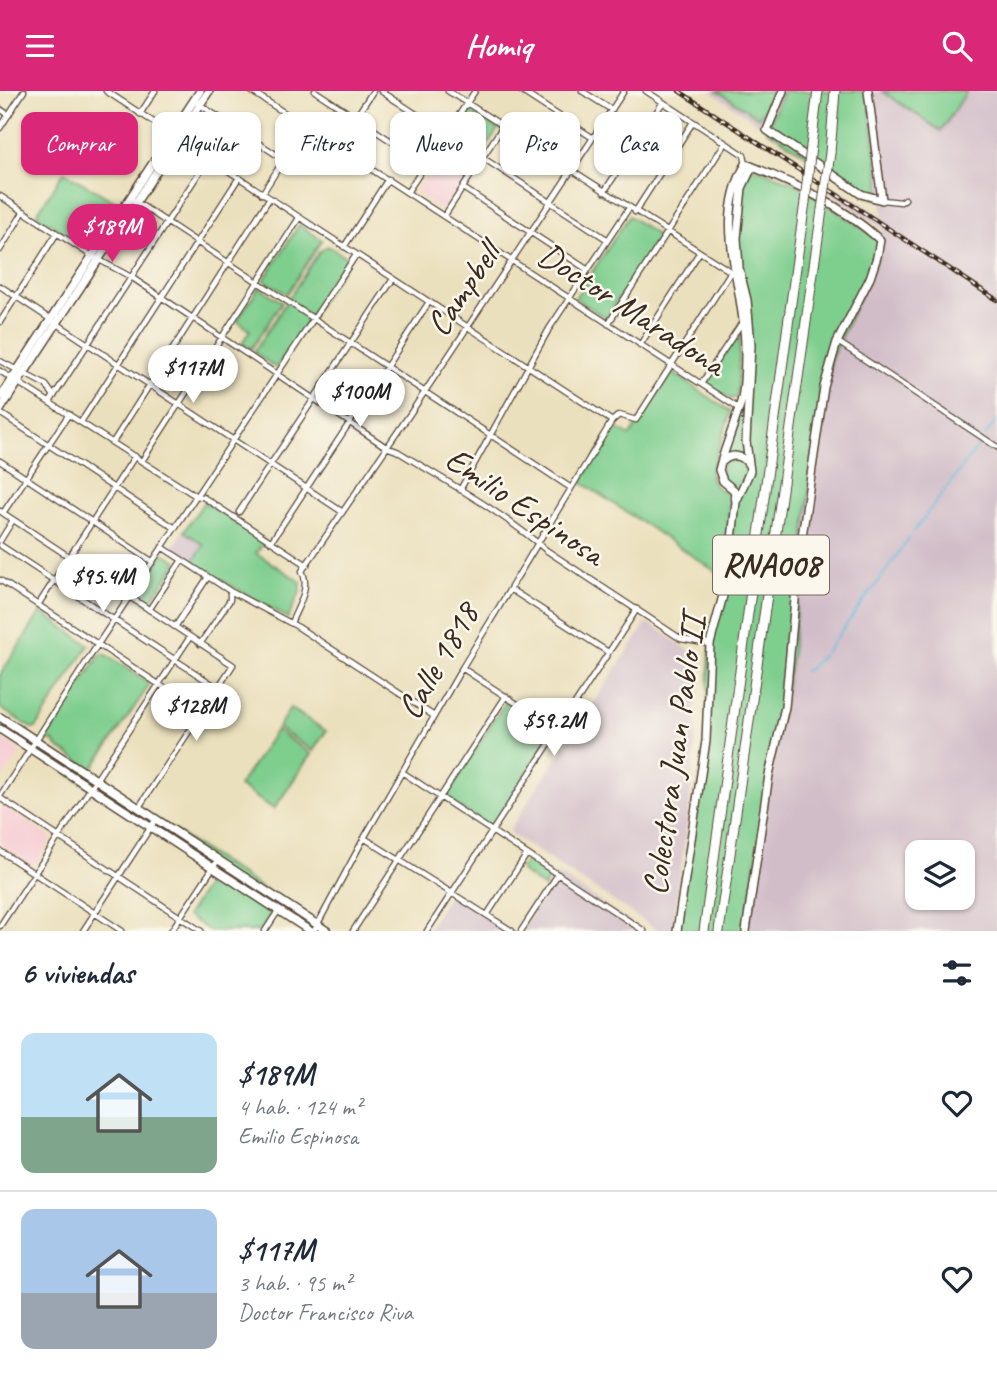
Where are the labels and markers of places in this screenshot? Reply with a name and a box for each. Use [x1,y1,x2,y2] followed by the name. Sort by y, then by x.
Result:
[63,205,161,264] pin: $189M
[144,345,242,405] pin: $117M
[311,369,409,429] pin: $100M
[46,554,160,614] pin: $95.4M
[147,683,245,743] pin: $128M
[497,699,611,758] pin: $59.2M

